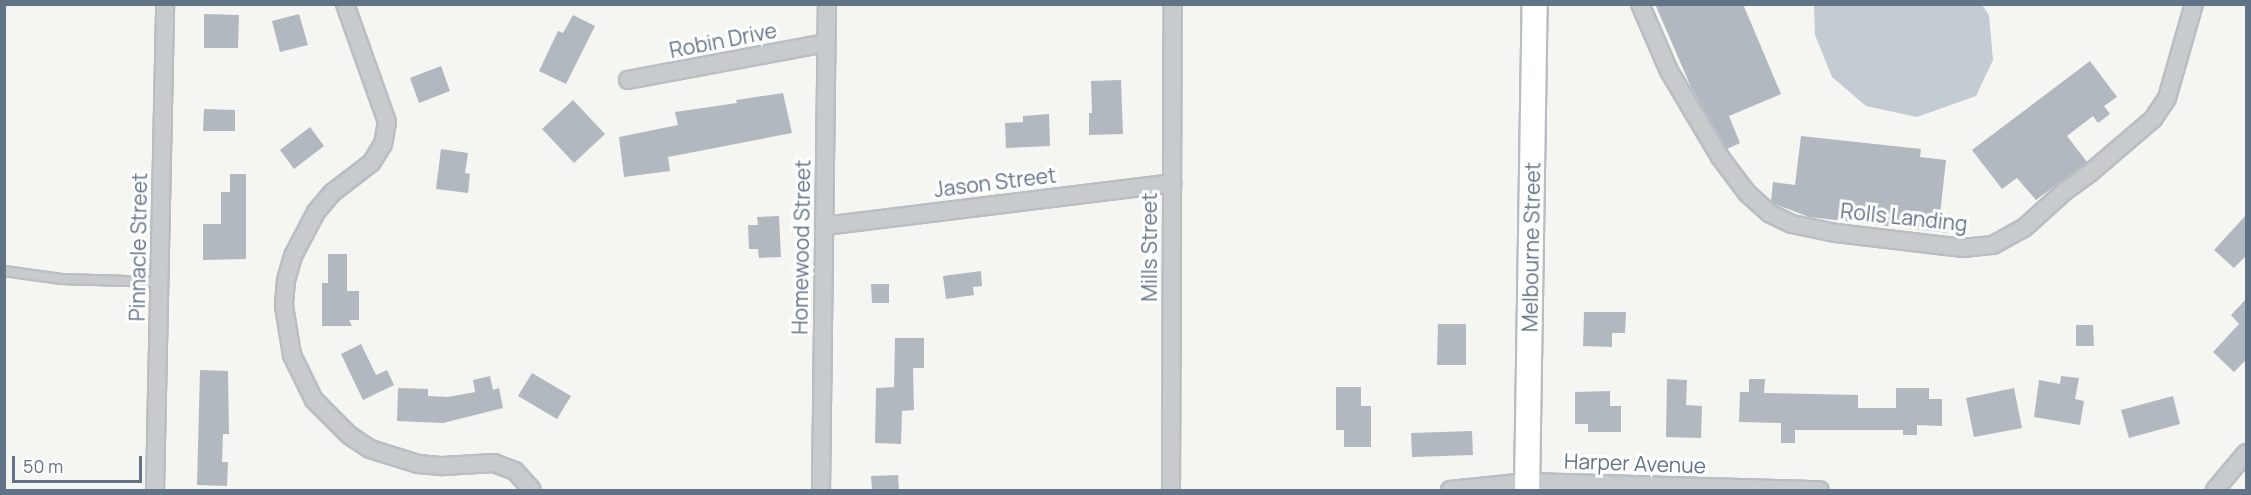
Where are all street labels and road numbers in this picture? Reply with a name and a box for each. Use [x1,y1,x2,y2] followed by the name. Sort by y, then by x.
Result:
[667,17,779,63] street label: Robin Drive
[787,159,815,335] street label: Homewood Street
[932,162,1058,202] street label: Jason Street
[1517,162,1545,332] street label: Melbourne Street
[124,173,152,321] street label: Pinnacle Street
[1136,192,1162,302] street label: Mills Street
[1839,198,1969,236] street label: Rolls Landing
[1564,448,1706,478] street label: Harper Avenue

